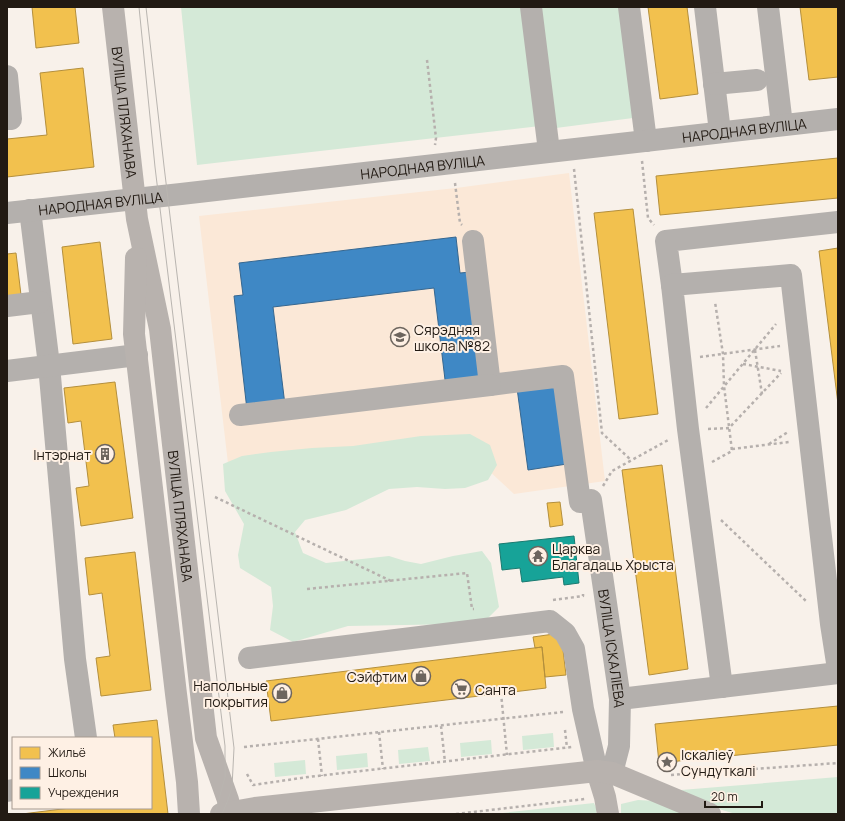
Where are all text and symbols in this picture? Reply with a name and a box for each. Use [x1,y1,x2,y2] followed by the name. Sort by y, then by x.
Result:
[108,46,142,179] street label: ВУЛІЦА ПЛЯХАНАВА
[681,113,808,146] street label: НАРОДНАЯ ВУЛІЦА
[359,150,486,183] street label: НАРОДНАЯ ВУЛІЦА
[37,187,164,219] street label: НАРОДНАЯ ВУЛІЦА
[414,320,490,355] place label: Сярэдняя школа №82
[389,326,411,348] school or university icon: Сярэдняя школа №82
[94,443,116,465] building icon: Інтэрнат
[33,445,91,464] place label: Інтэрнат
[164,449,198,583] street label: ВУЛІЦА ПЛЯХАНАВА
[552,539,674,574] place label: Царква Благадаць Хрыста
[527,545,549,567] temple icon: Царква Благадаць Хрыста
[595,588,629,708] street label: ВУЛІЦА ІСКАЛІЕВА
[410,665,432,687] shop icon: Сэйфтим
[347,667,407,686] place label: Сэйфтим
[193,676,268,711] place label: Напольные покрытия
[450,678,472,700] supermarket icon: Санта
[475,680,516,699] place label: Санта
[271,682,293,704] shop icon: Напольные покрытия
[12,737,152,809] legend
[48,744,86,761] text: Жильё
[681,745,756,780] place label: Іскаліеў Сундуткалі
[656,751,678,773] place icon: Іскаліеў Сундуткалі
[48,764,87,781] text: Школы
[705,783,762,809] scale bar
[48,784,119,801] text: Учреждения
[711,788,738,805] text: 20 m

